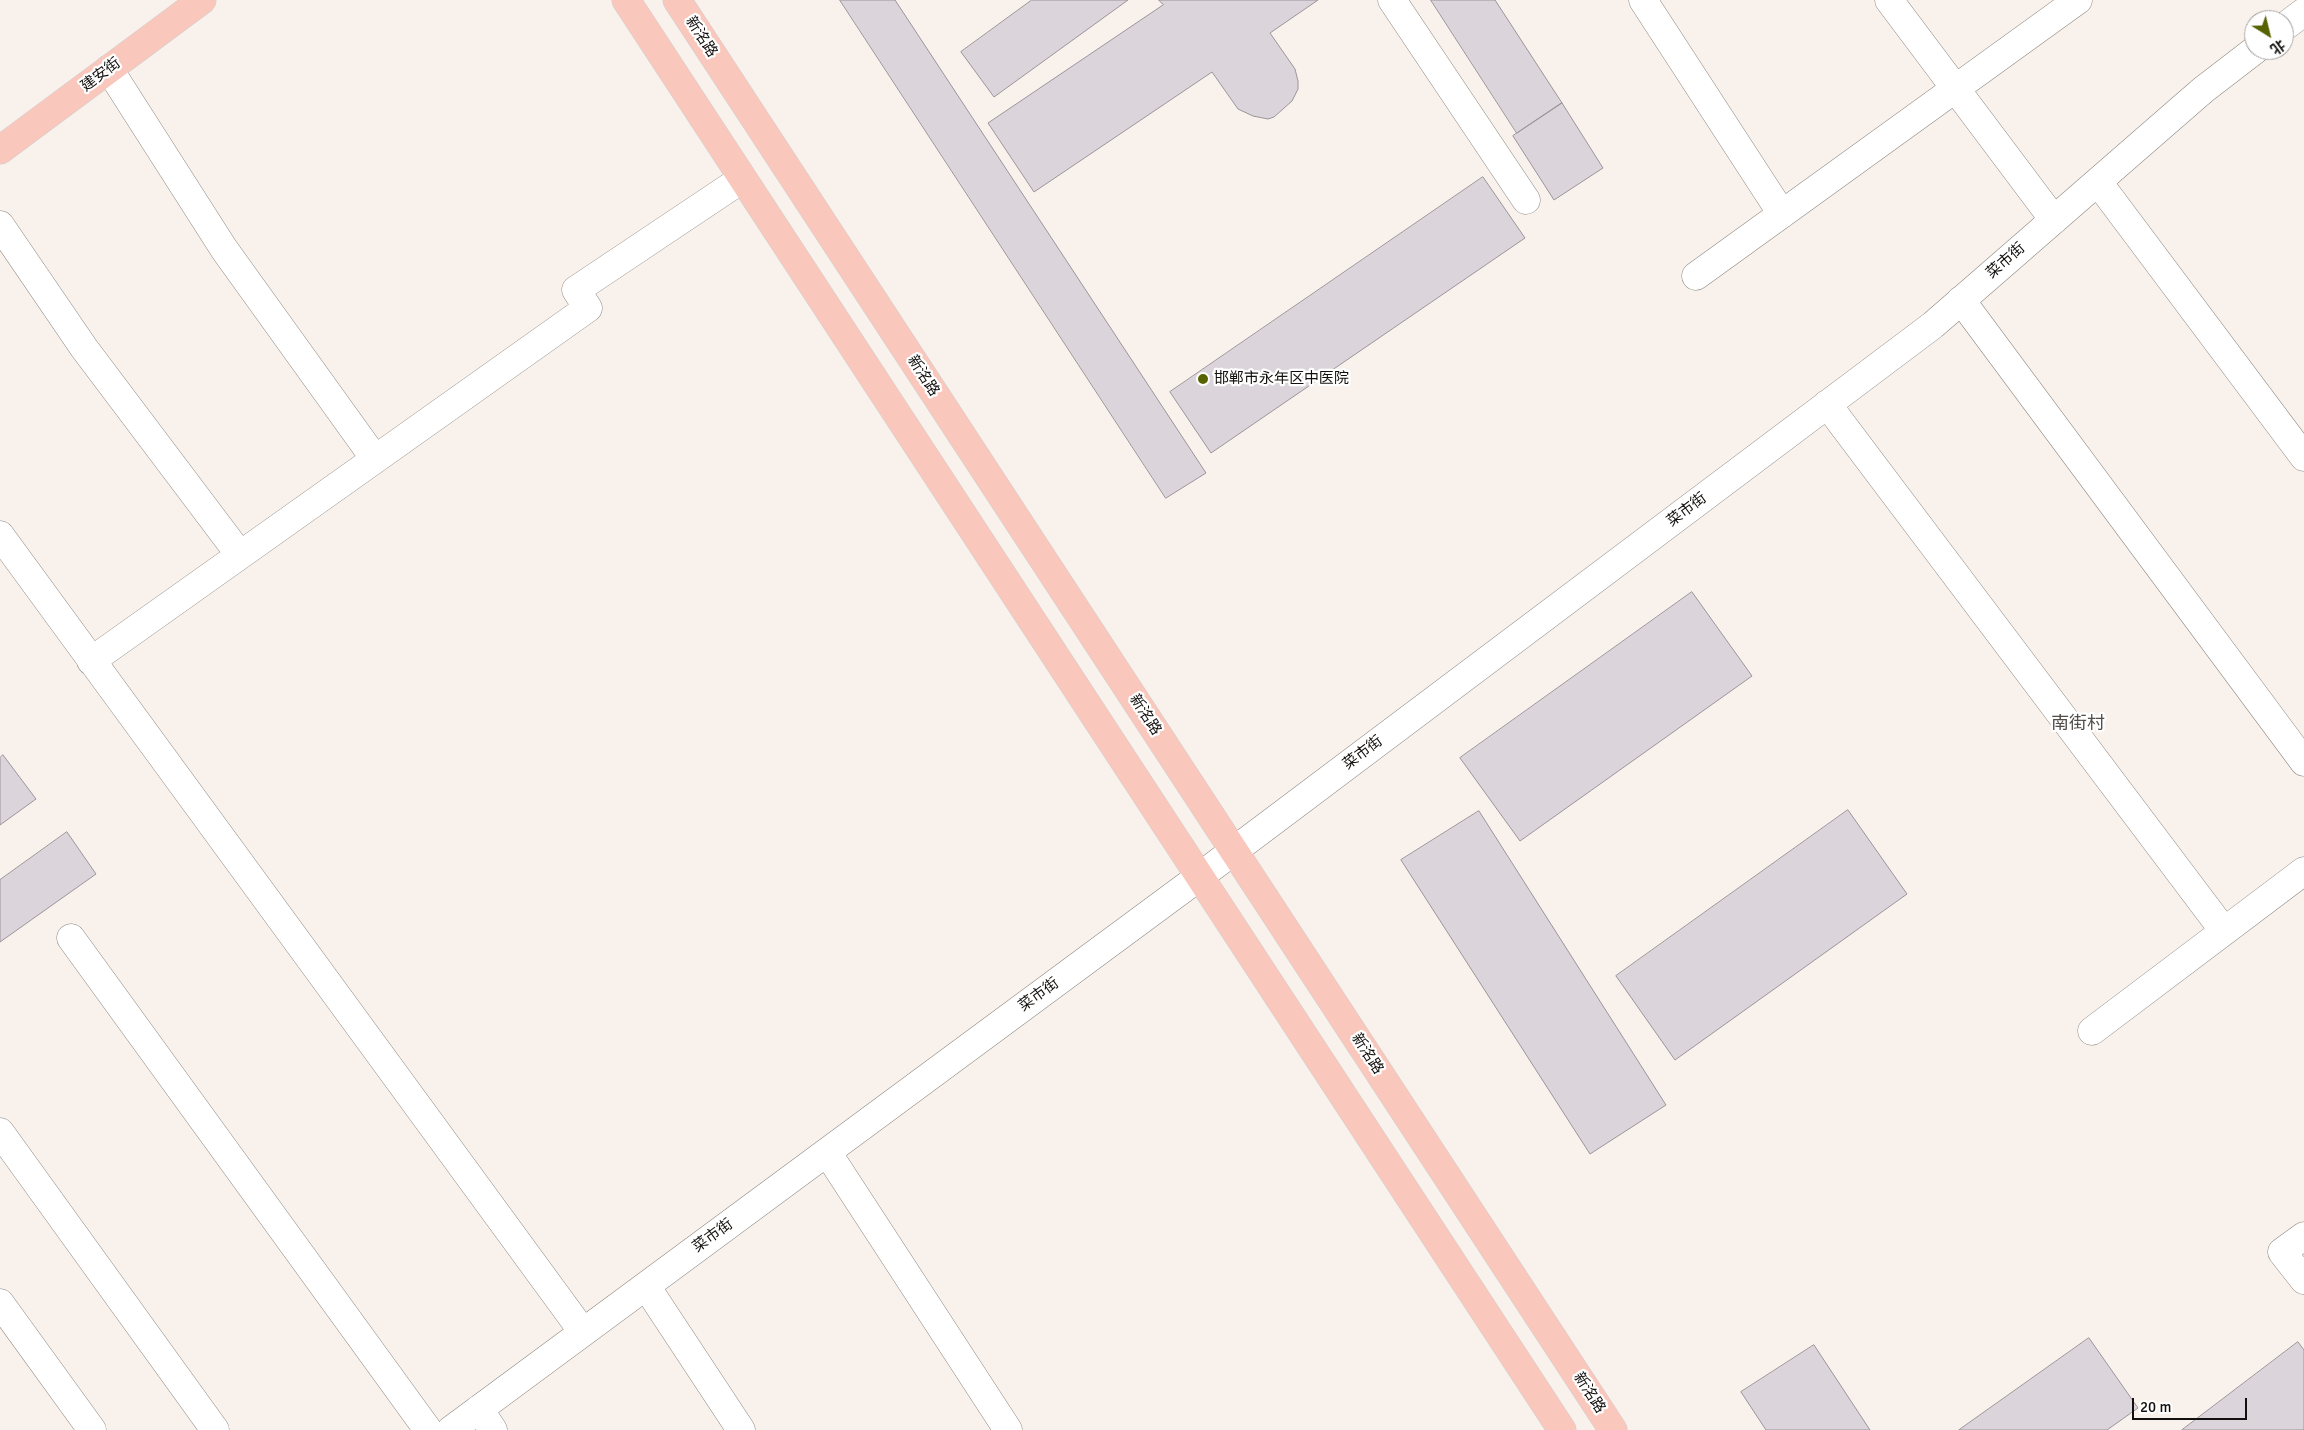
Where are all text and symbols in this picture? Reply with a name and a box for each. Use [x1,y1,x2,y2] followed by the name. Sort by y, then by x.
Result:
[2244,10,2294,60] north arrow
[681,13,721,61] street label: 新洺路
[2267,36,2288,58] text: 北
[78,54,124,96] street label: 建安街
[1983,239,2029,283] street label: 菜市街
[903,352,943,400] street label: 新洺路
[1214,370,1349,388] place label: 邯郸市永年区中医院
[1196,372,1210,386] marker: 邯郸市永年区中医院
[1664,489,1710,531] street label: 菜市街
[1125,691,1165,739] street label: 新洺路
[2051,713,2105,735] district label: 南街村
[1340,732,1386,774] street label: 菜市街
[1016,974,1062,1016] street label: 菜市街
[1347,1030,1387,1078] street label: 新洺路
[690,1215,736,1257] street label: 菜市街
[1569,1369,1609,1417] street label: 新洺路
[2134,1388,2249,1420] scale bar
[2140,1398,2171,1416] text: 20 m

